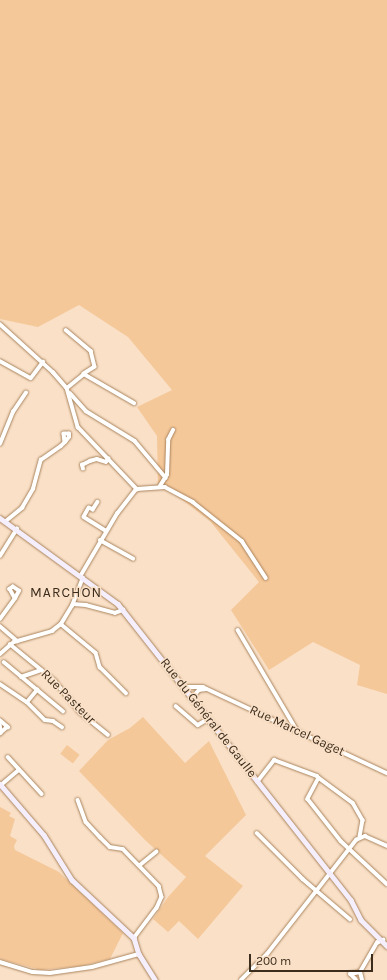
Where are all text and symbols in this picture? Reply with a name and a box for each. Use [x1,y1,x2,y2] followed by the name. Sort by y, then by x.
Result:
[30,585,102,601] district label: MARCHON
[157,655,259,781] street label: Rue du Général de Gaulle
[37,666,99,728] street label: Rue Pasteur
[247,702,347,760] street label: Rue Marcel Gaget
[251,946,375,972] scale bar
[256,954,291,968] text: 200 m

